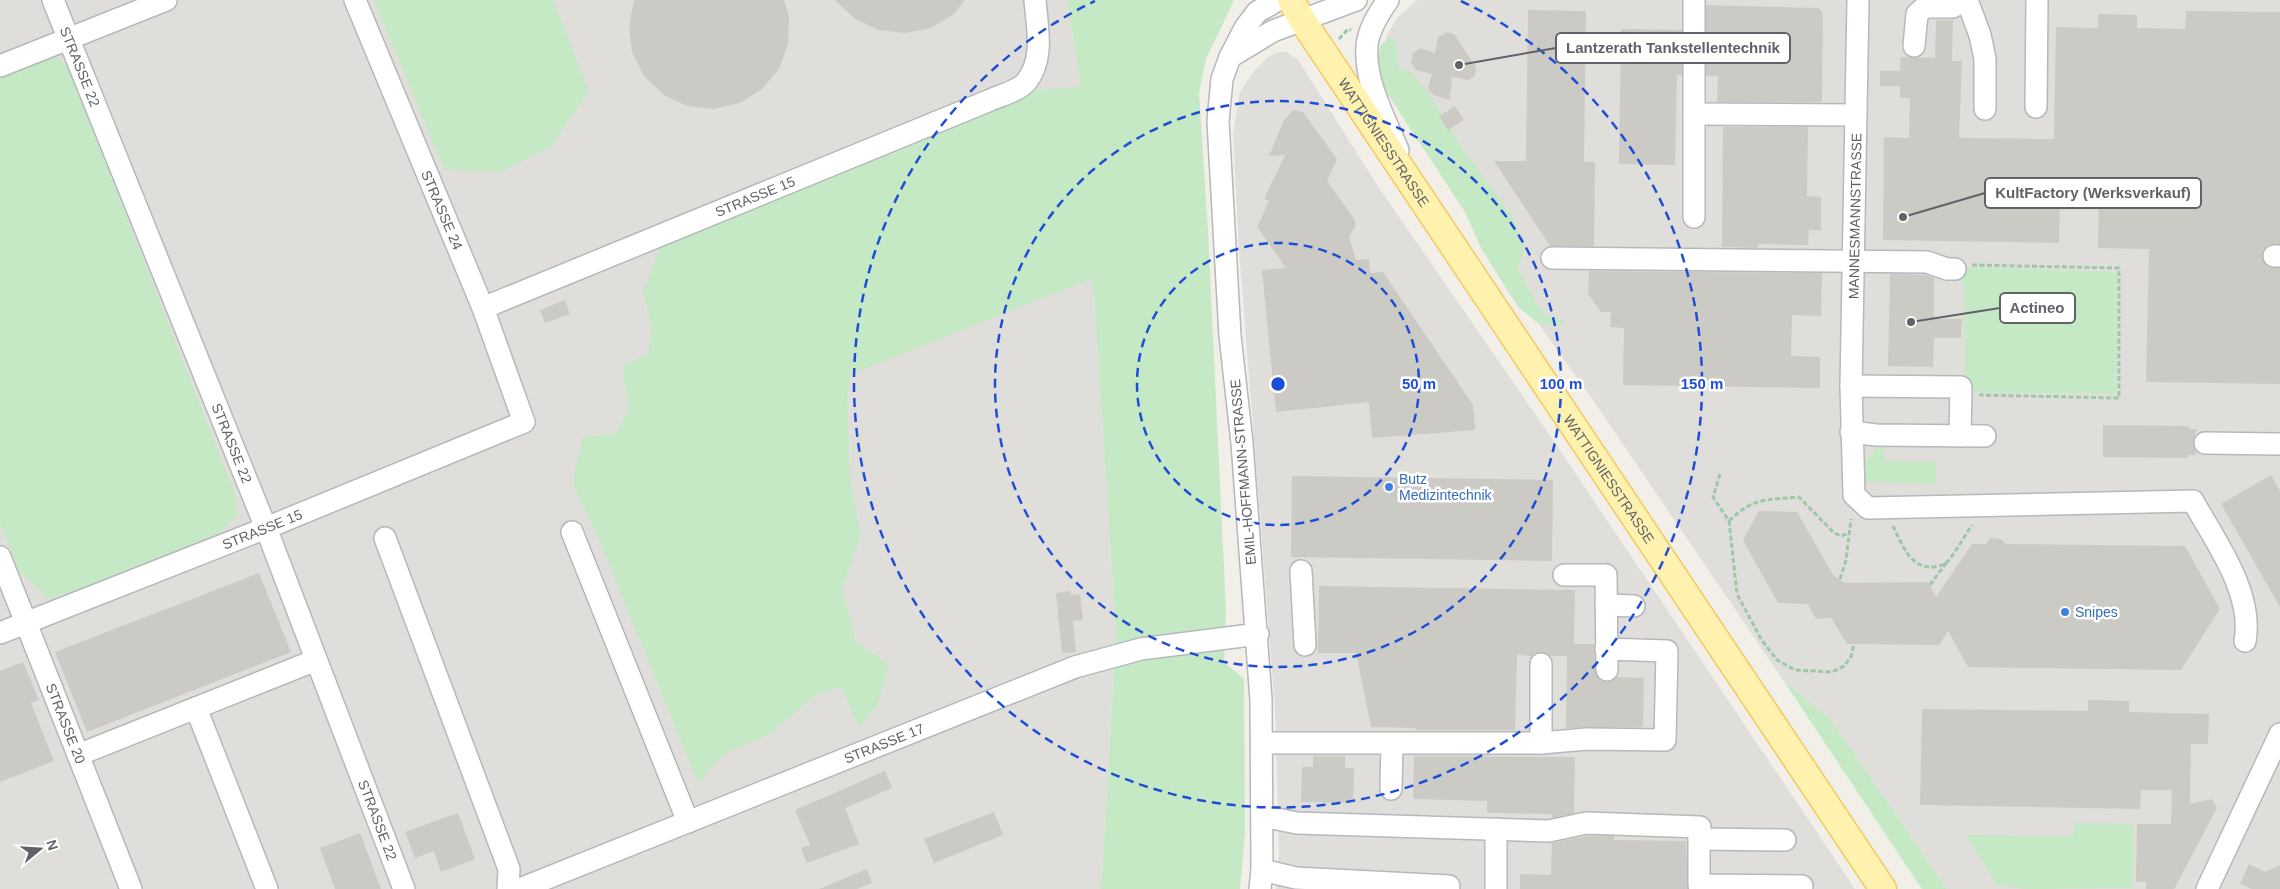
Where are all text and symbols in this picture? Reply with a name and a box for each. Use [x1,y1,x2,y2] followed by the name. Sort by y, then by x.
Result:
[57,24,103,109] street label: STRASSE 22
[1556,33,1790,63] callout: Lantzerath Tankstellentechnik
[1566,39,1781,56] text: Lantzerath Tankstellentechnik
[1335,75,1432,210] street label: WATTIGNIESSTRASSE
[1846,133,1864,299] street label: MANNESMANNSTRASSE
[418,168,466,252] street label: STRASSE 24
[713,173,798,220] street label: STRASSE 15
[1985,178,2201,208] callout: KultFactory (Werksverkauf)
[1995,184,2191,201] text: KultFactory (Werksverkauf)
[2000,293,2075,323] callout: Actineo
[2009,299,2065,316] text: Actineo
[1269,375,1287,393] centre of rings
[1402,375,1436,392] text: 50 m
[1540,375,1582,392] text: 100 m
[1681,375,1723,392] text: 150 m
[1227,378,1259,566] street label: EMIL-HOFFMANN-STRASSE
[209,401,255,486] street label: STRASSE 22
[1560,412,1658,546] street label: WATTIGNIESSTRASSE
[1399,471,1493,503] place label: Butz Medizintechnik
[1383,481,1395,493] marker: Butz Medizintechnik
[220,506,305,552] street label: STRASSE 15
[2075,604,2118,620] place label: Snipes
[2059,606,2071,618] marker: Snipes
[43,681,89,766] street label: STRASSE 20
[842,720,927,767] street label: STRASSE 17
[355,778,400,863] street label: STRASSE 22
[15,824,65,874] north arrow
[43,838,62,852] text: N

